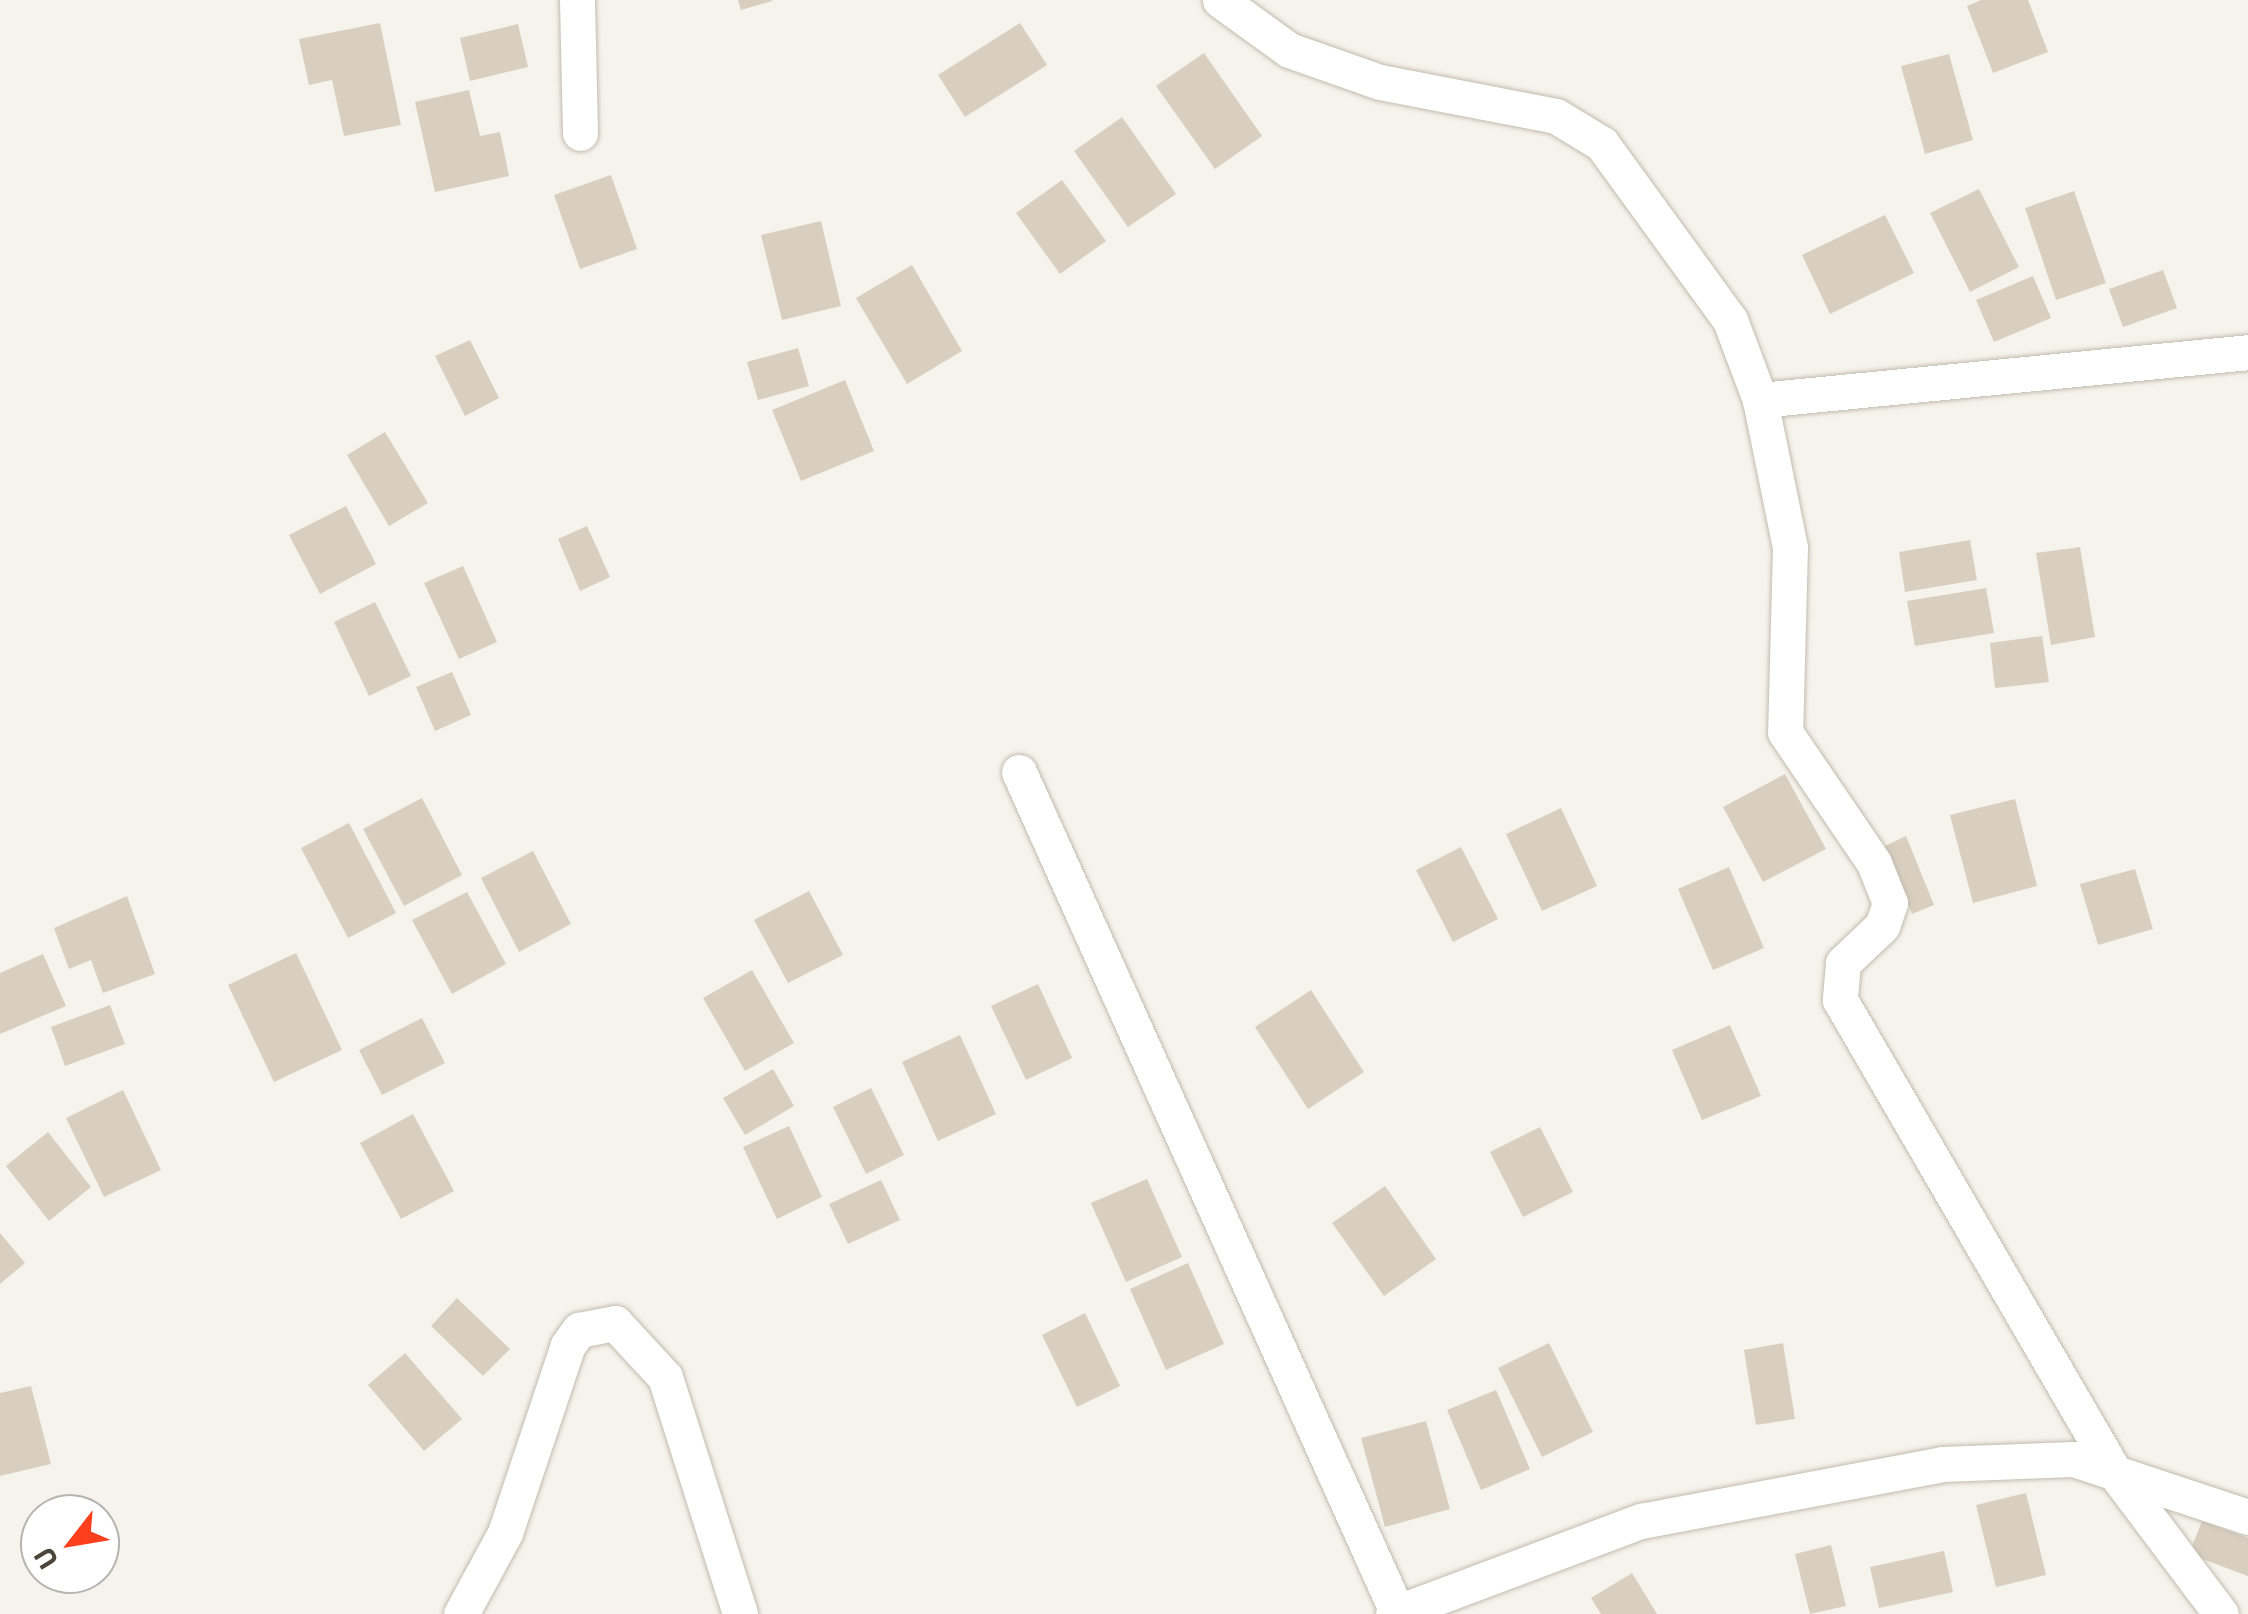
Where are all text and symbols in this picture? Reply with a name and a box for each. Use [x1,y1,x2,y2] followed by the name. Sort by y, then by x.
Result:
[20,1494,120,1594] north arrow
[25,1541,66,1577] text: U

